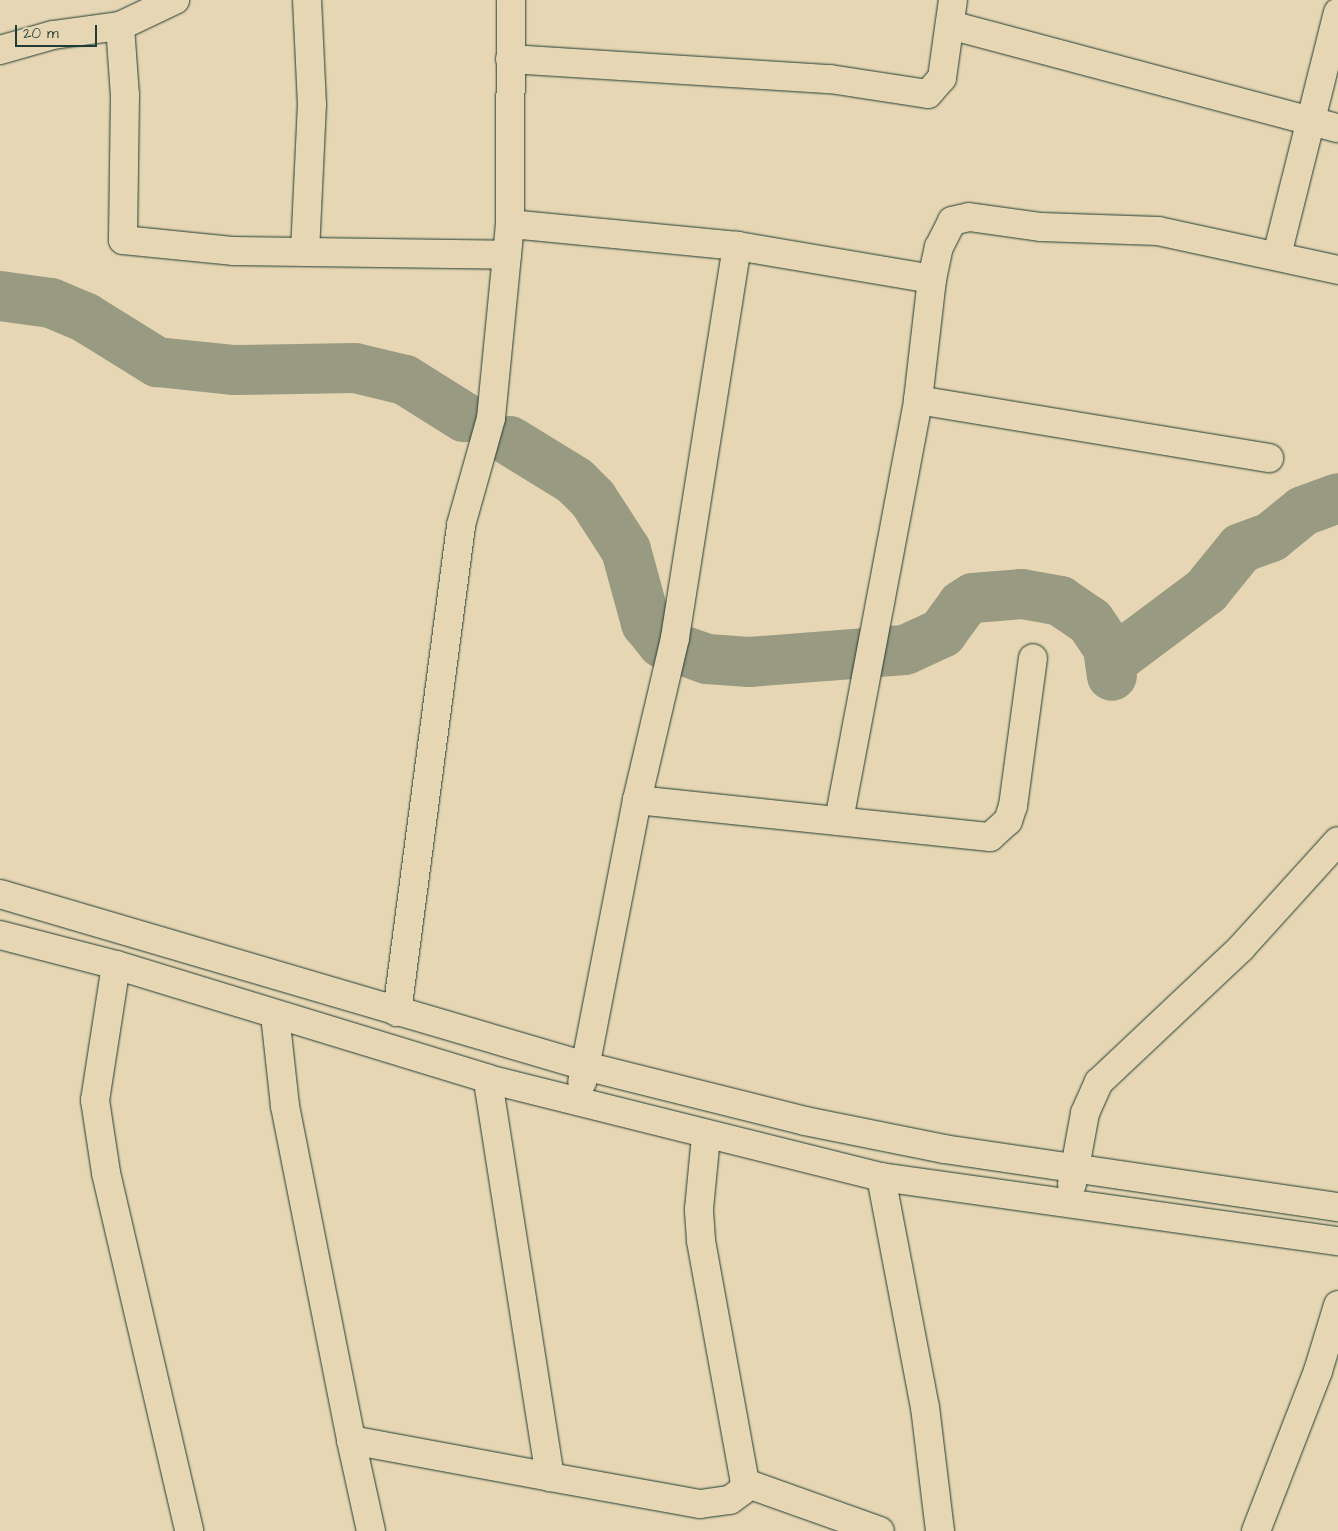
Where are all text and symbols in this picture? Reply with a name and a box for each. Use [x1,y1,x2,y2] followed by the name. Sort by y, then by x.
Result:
[18,15,100,47] scale bar
[23,23,59,44] text: 20 m

